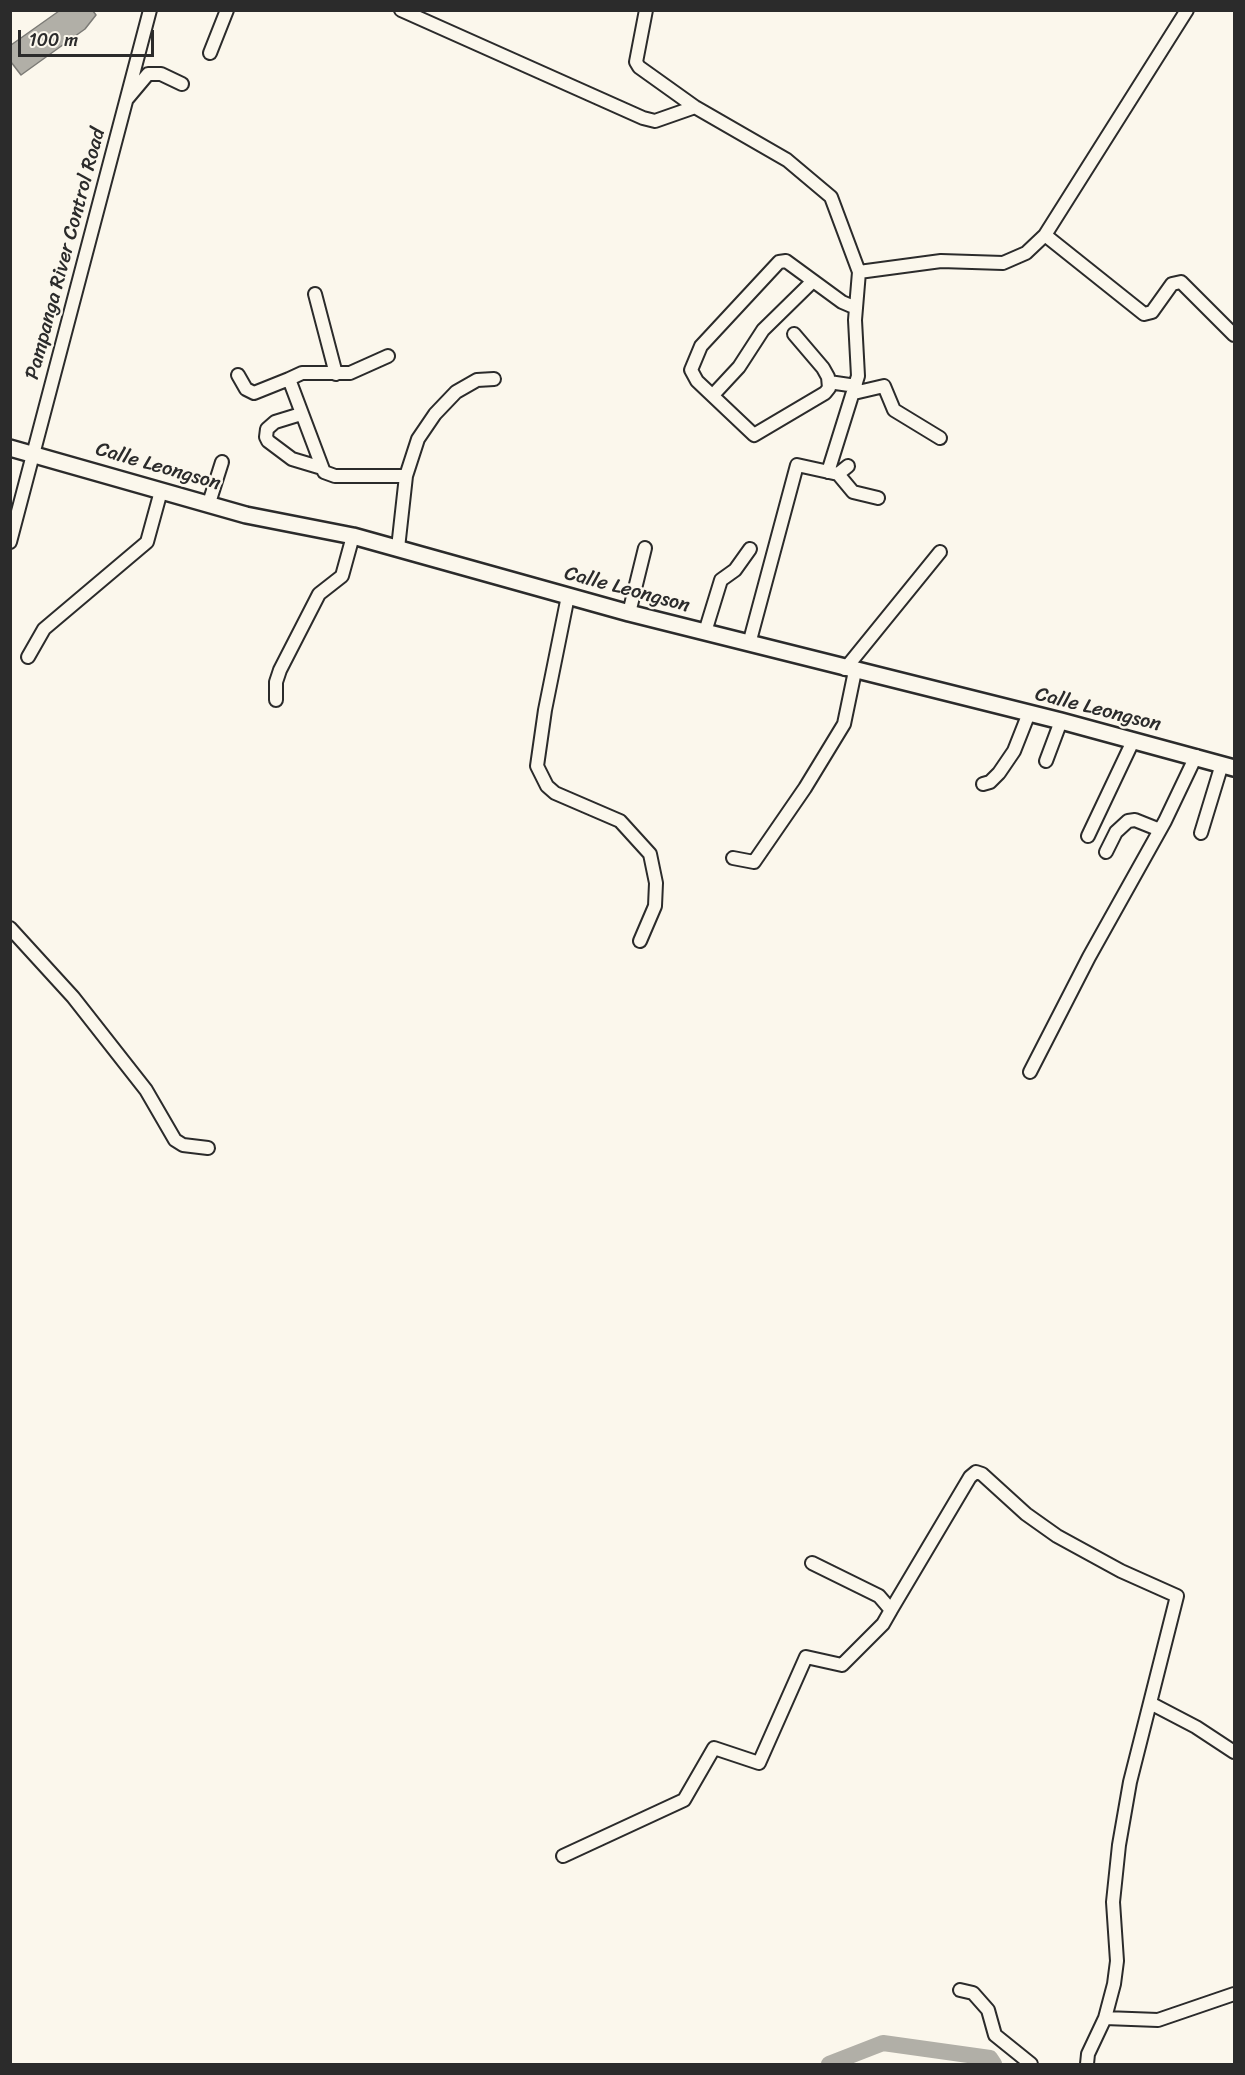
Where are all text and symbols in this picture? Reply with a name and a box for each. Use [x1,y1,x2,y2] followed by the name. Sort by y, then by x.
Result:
[21,18,158,56] scale bar
[29,24,78,56] text: 100 m
[21,126,111,382] street label: Pampanga River Control Road
[93,438,223,496] street label: Calle Leongson
[562,562,692,618] street label: Calle Leongson
[1033,683,1163,737] street label: Calle Leongson

